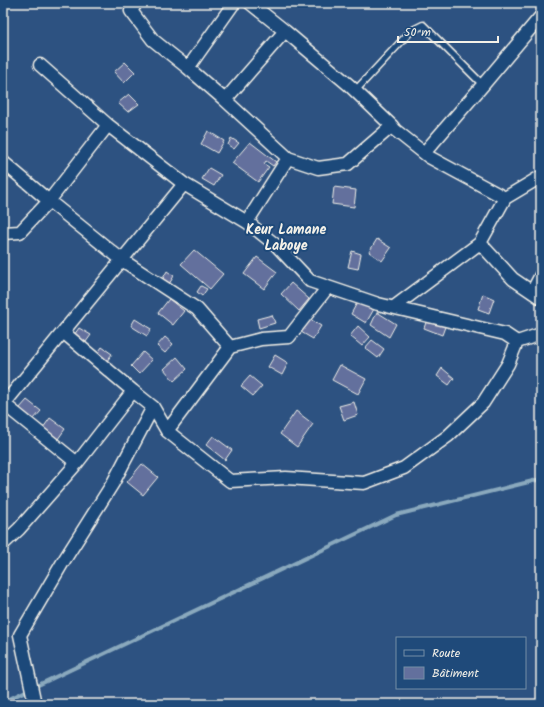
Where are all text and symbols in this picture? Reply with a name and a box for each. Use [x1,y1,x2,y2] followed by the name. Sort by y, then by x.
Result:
[398,18,498,44] scale bar
[404,23,431,42] text: 50 m
[246,219,326,257] district label: Keur Lamane Laboye
[396,637,526,689] legend
[432,644,461,663] text: Route
[432,664,479,683] text: Bâtiment

